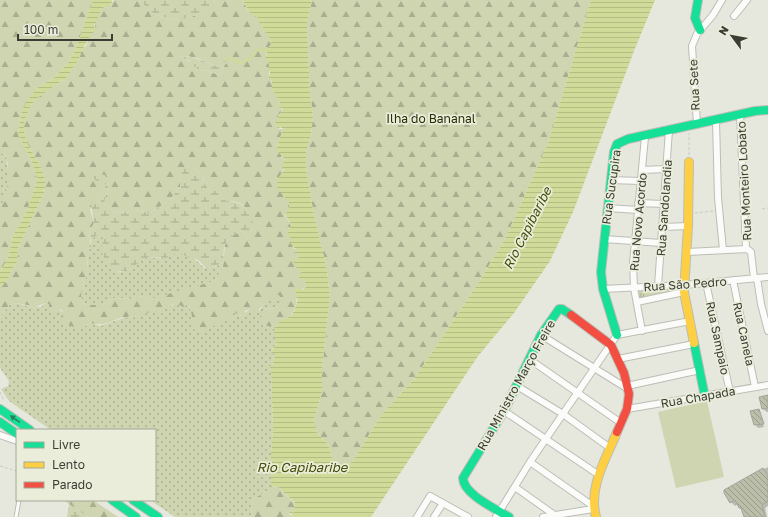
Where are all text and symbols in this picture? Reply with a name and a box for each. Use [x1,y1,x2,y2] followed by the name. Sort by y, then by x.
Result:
[18,16,112,42] scale bar
[712,16,752,56] north arrow
[24,22,58,37] text: 100 m
[715,23,731,37] text: N
[685,59,703,111] street label: Rua Sete
[386,111,476,126] park label: Ilha do Bananal
[733,121,755,241] street label: Rua Monteiro Lobato
[598,149,624,225] street label: Rua Sucupira
[653,159,675,257] street label: Rua Sandolandia
[626,172,650,272] street label: Rua Novo Acordo
[499,183,555,272] water label: Rio Capibaribe
[643,274,727,294] street label: Rua São Pedro
[703,300,733,376] street label: Rua Sampaio
[730,301,758,367] street label: Rua Canela
[474,317,558,453] street label: Rua Ministro Março Freire
[659,383,737,411] street label: Rua Chapada
[10,415,20,423] one-way arrow
[16,429,156,501] legend
[52,437,80,452] text: Livre
[52,457,85,472] text: Lento
[257,459,349,475] water label: Rio Capibaribe
[52,477,92,492] text: Parado

